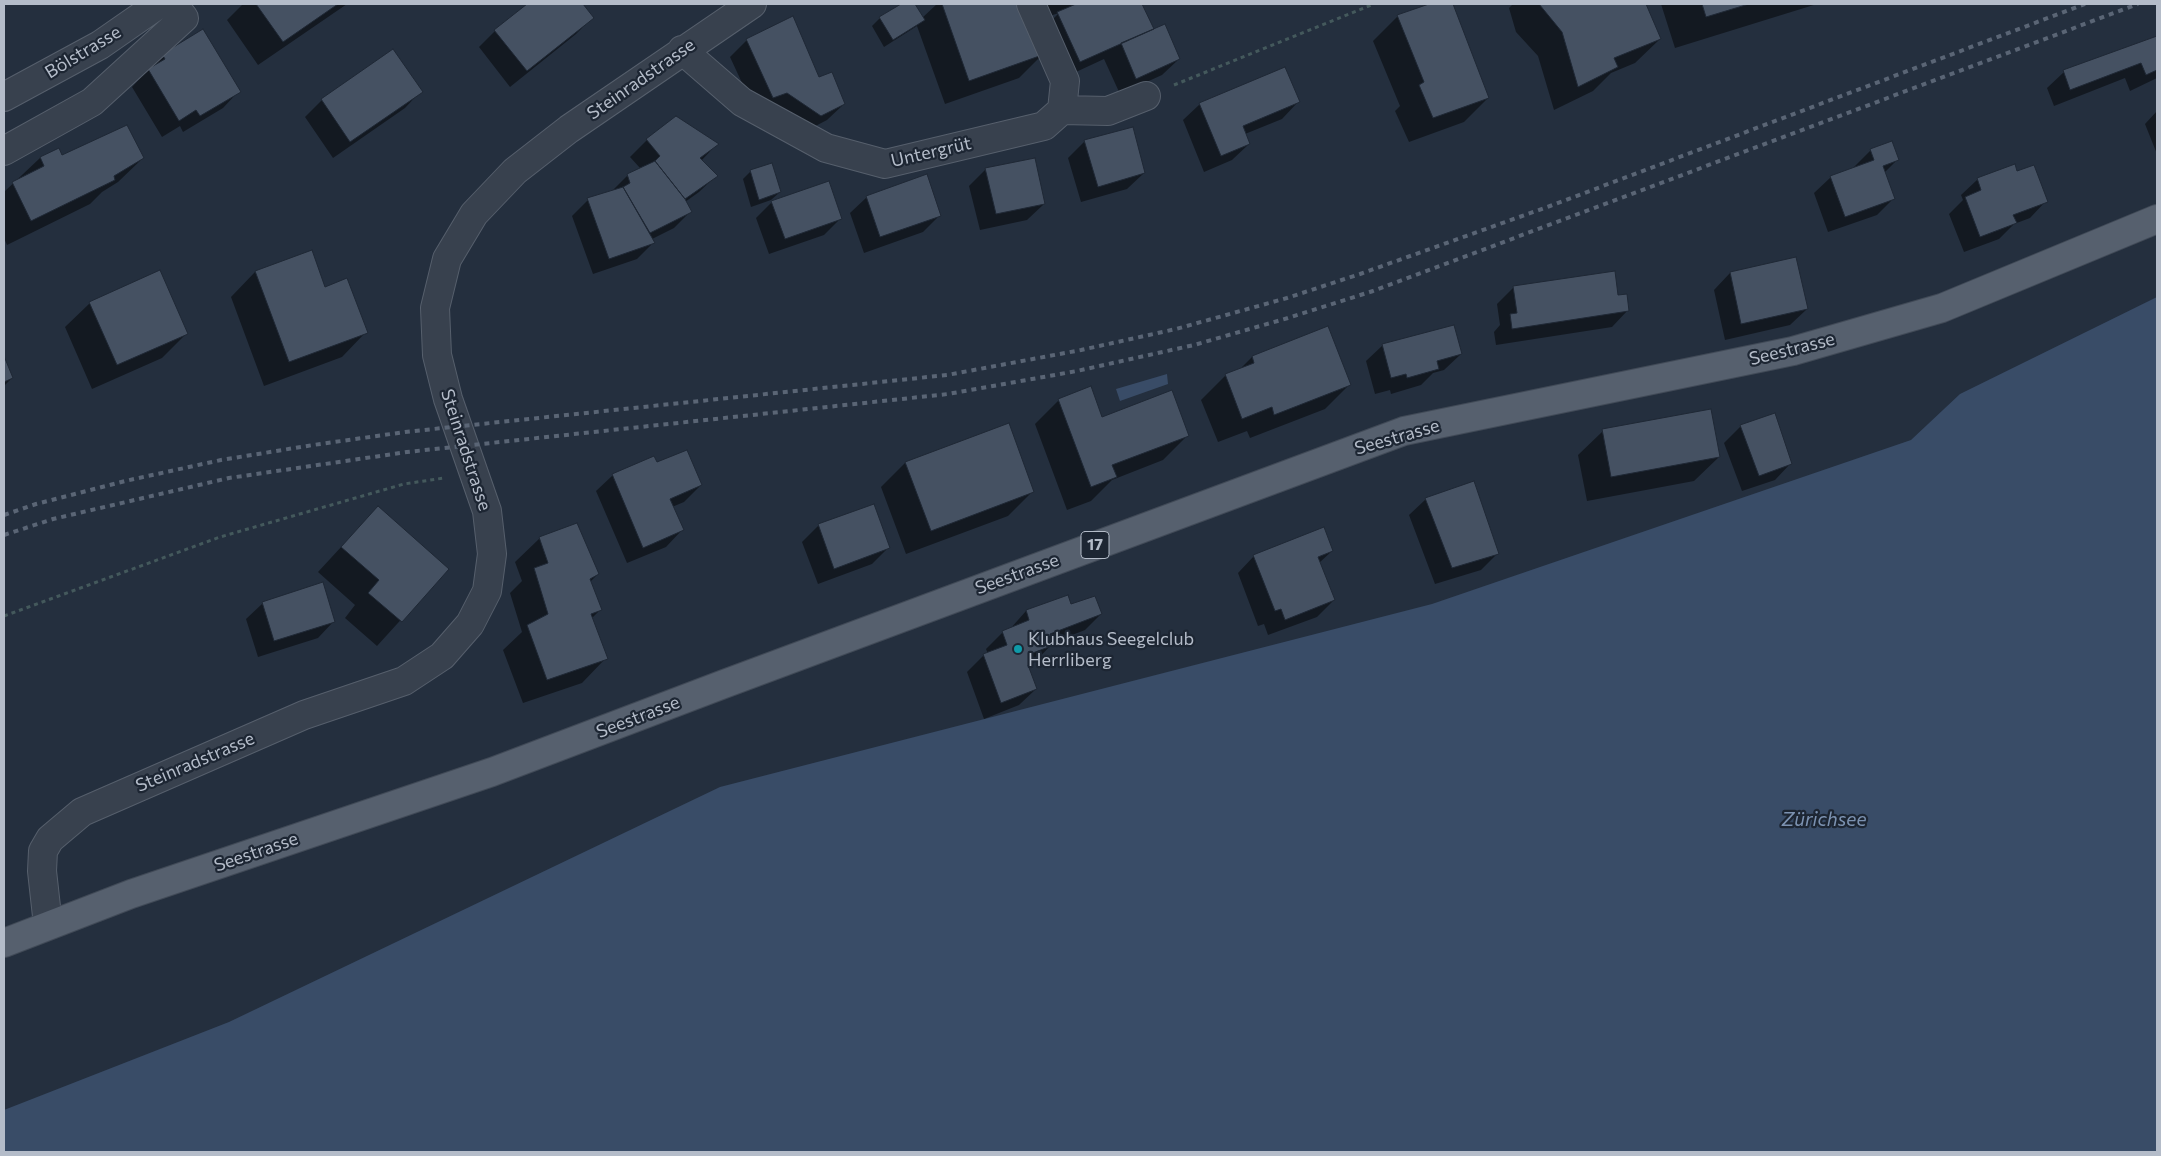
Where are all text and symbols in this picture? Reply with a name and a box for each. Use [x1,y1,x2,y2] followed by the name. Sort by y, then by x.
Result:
[41,21,125,83] street label: Bölstrasse
[583,34,699,124] street label: Steinradstrasse
[889,132,973,172] street label: Untergrüt
[1747,328,1837,370] street label: Seestrasse
[436,386,496,514] street label: Steinradstrasse
[1352,415,1442,459] street label: Seestrasse
[1081,532,1109,558] road number: 17
[972,549,1062,599] street label: Seestrasse
[1028,628,1194,670] place label: Klubhaus Seegelclub Herrliberg
[1012,643,1024,655] marker: Klubhaus Seegelclub Herrliberg
[593,691,683,743] street label: Seestrasse
[132,727,258,797] street label: Steinradstrasse
[1782,809,1866,831] water label: Zürichsee
[211,828,301,876] street label: Seestrasse

